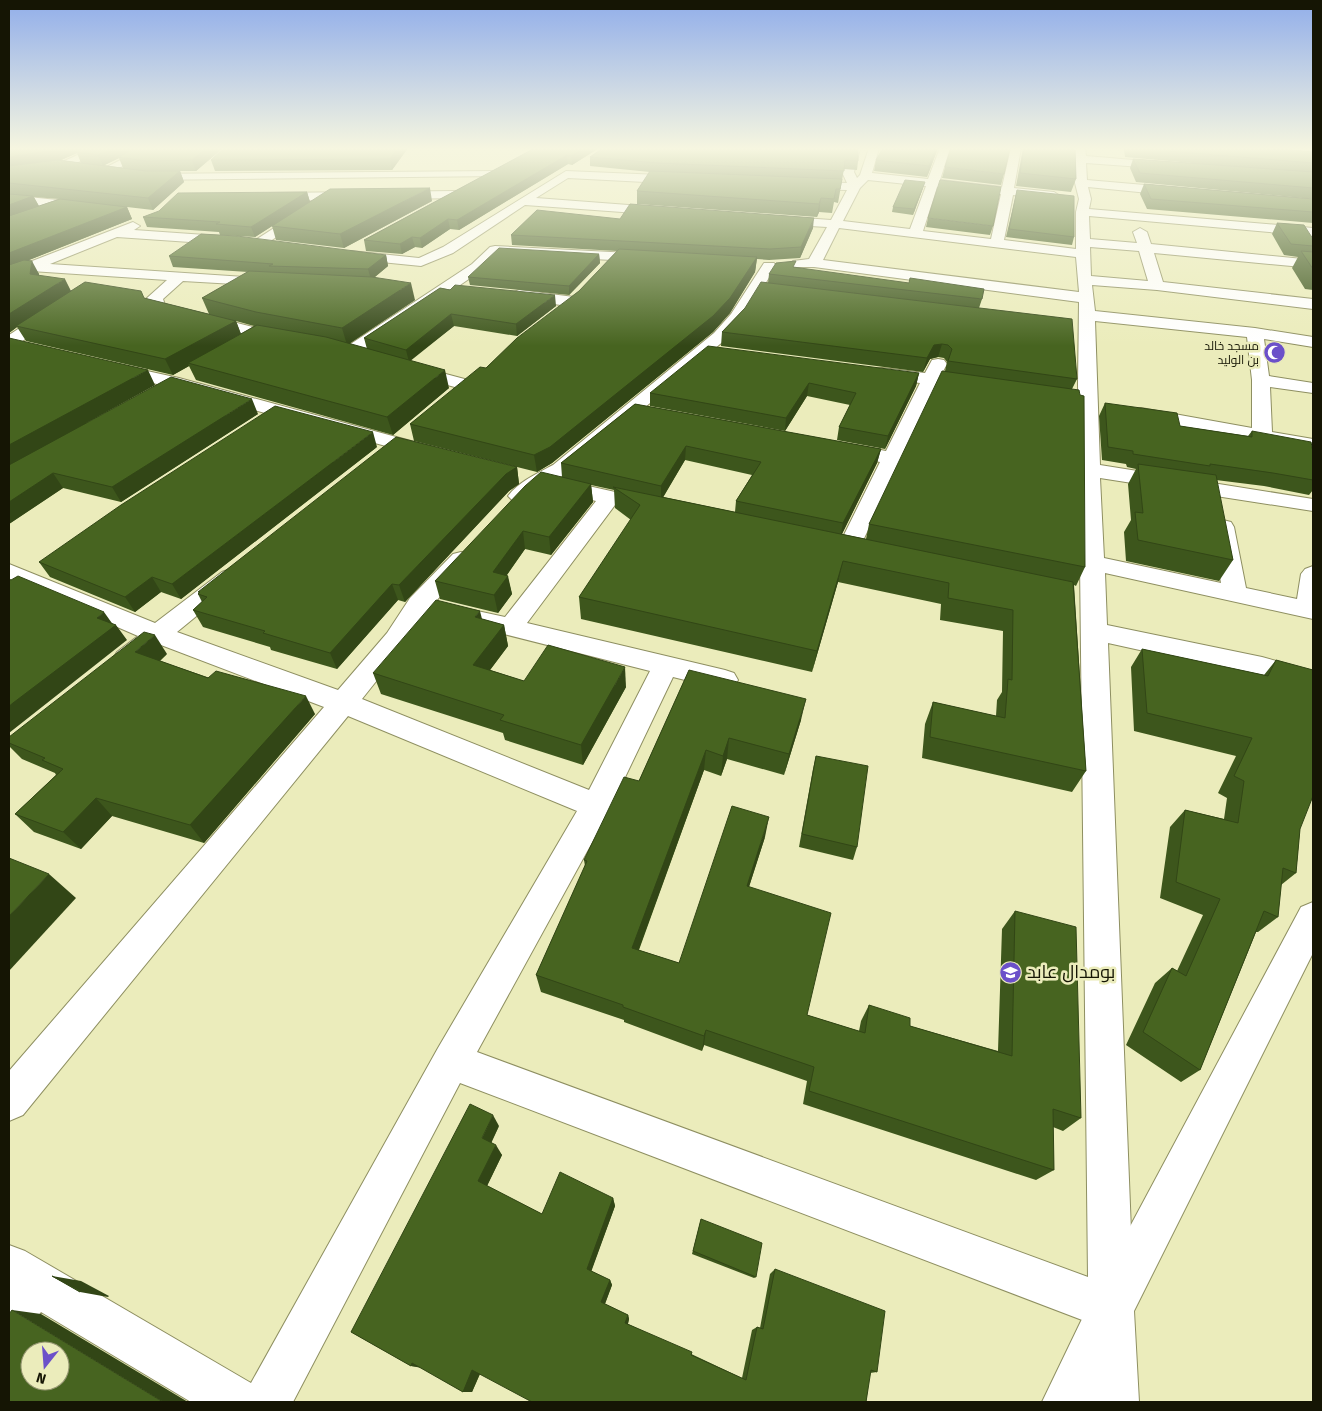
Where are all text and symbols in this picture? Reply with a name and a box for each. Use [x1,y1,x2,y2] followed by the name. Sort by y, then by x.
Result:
[1204,339,1259,367] place label: مسجد خالد بن الوليد
[1263,341,1287,365] mosque icon: مسجد خالد بن الوليد
[999,960,1023,984] school or university icon: بومدال عابد
[1027,961,1115,983] place label: بومدال عابد
[20,1341,70,1391] north arrow
[34,1368,48,1387] text: N

